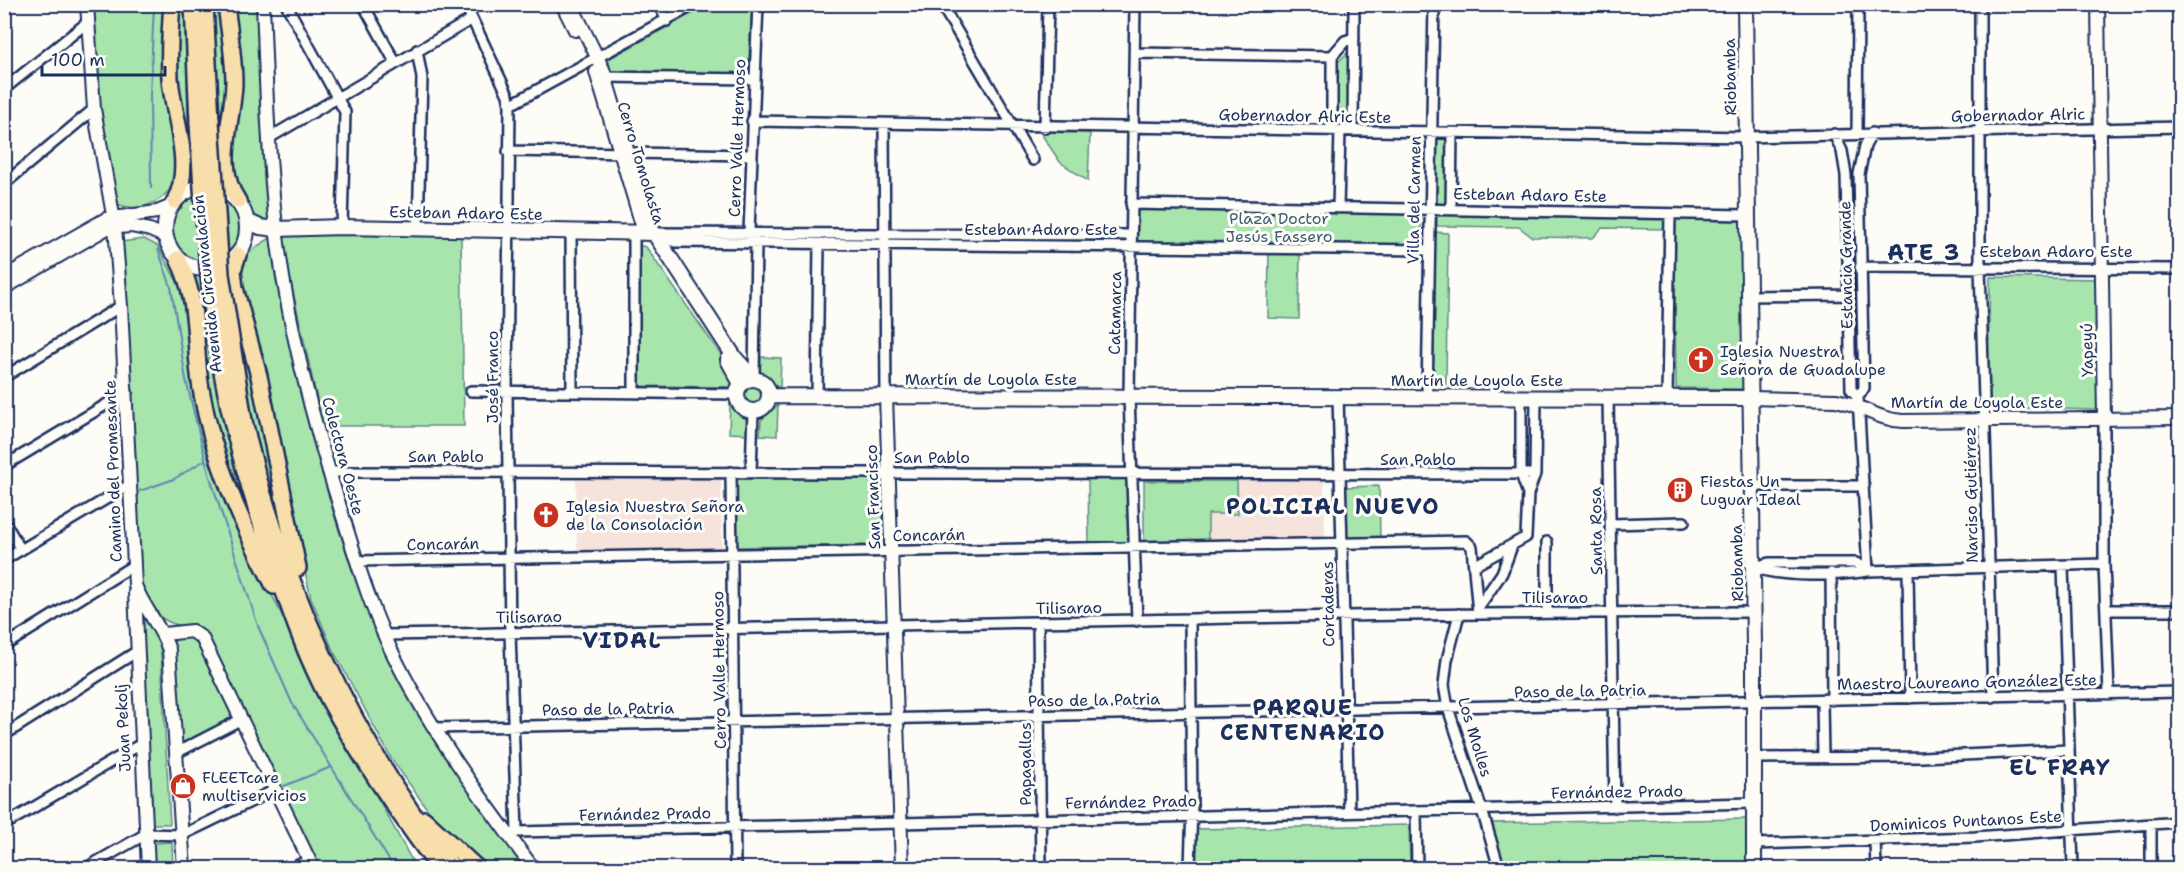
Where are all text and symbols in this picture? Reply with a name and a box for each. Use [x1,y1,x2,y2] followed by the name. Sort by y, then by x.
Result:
[1719,38,1741,116] street label: Riobamba
[42,39,165,77] scale bar
[51,48,105,72] text: 100 m
[724,59,750,217] street label: Cerro Valle Hermoso
[612,99,670,227] street label: Cerro Tomolasta
[1951,103,2085,127] street label: Gobernador Alric
[1218,104,1392,128] street label: Gobernador Alric Este
[1402,136,1426,264] street label: Villa del Carmen
[1453,183,1607,207] street label: Esteban Adaro Este
[187,194,227,374] street label: Avenida Circunvalación
[389,201,543,225] street label: Esteban Adaro Este
[1834,201,1858,329] street label: Estancia Grande
[1226,208,1332,247] park label: Plaza Doctor Jesús Fassero
[964,219,1118,240] street label: Esteban Adaro Este
[1887,238,1961,267] district label: ATE 3
[1979,241,2133,262] street label: Esteban Adaro Este
[1104,271,1126,355] street label: Catamarca
[2076,323,2098,377] street label: Yapeyú
[482,331,503,423] street label: José Franco
[1720,341,1886,380] place label: Iglesia Nuestra Señora de Guadalupe
[1686,345,1716,375] church icon: Iglesia Nuestra Señora de Guadalupe
[905,369,1077,390] street label: Martín de Loyola Este
[1391,370,1563,391] street label: Martín de Loyola Este
[99,379,127,563] street label: Camino del Promesante
[1891,392,2063,413] street label: Martín de Loyola Este
[317,394,369,518] street label: Colectora Oeste
[1959,427,1983,563] street label: Narciso Gutiérrez
[861,444,885,550] street label: San Francisco
[408,446,484,467] street label: San Pablo
[894,447,970,468] street label: San Pablo
[1380,449,1456,470] street label: San Pablo
[1700,471,1801,510] place label: Fiestas Un Luguar Ideal
[1665,475,1695,505] building icon: Fiestas Un Luguar Ideal
[1585,487,1607,575] street label: Santa Rosa
[1226,492,1440,521] district label: POLICIAL NUEVO
[566,496,744,535] place label: Iglesia Nuestra Señora de la Consolación
[531,500,561,530] church icon: Iglesia Nuestra Señora de la Consolación
[893,524,966,546] street label: Concarán
[1726,524,1748,602] street label: Riobamba
[407,533,480,555] street label: Concarán
[1317,561,1339,647] street label: Cortaderas
[1522,587,1588,608] street label: Tilisarao
[707,591,731,749] street label: Cerro Valle Hermoso
[1036,597,1102,619] street label: Tilisarao
[496,606,562,628] street label: Tilisarao
[582,626,662,655] district label: VIDAL
[1837,669,2097,695] street label: Maestro Laureano González Este
[1514,679,1646,703] street label: Paso de la Patria
[110,683,136,773] street label: Juan Pekolj
[1028,688,1160,712] street label: Paso de la Patria
[1220,693,1386,747] district label: PARQUE CENTENARIO
[1453,695,1497,780] street label: Los Molles
[542,697,674,721] street label: Paso de la Patria
[1015,722,1036,806] street label: Papagallos
[2009,753,2111,782] district label: EL FRAY
[202,767,307,806] place label: FLEETcare multiservicios
[168,771,198,801] shop icon: FLEETcare multiservicios
[1551,780,1683,804] street label: Fernández Prado
[1065,790,1197,814] street label: Fernández Prado
[579,802,711,826] street label: Fernández Prado
[1869,805,2063,837] street label: Dominicos Puntanos Este

